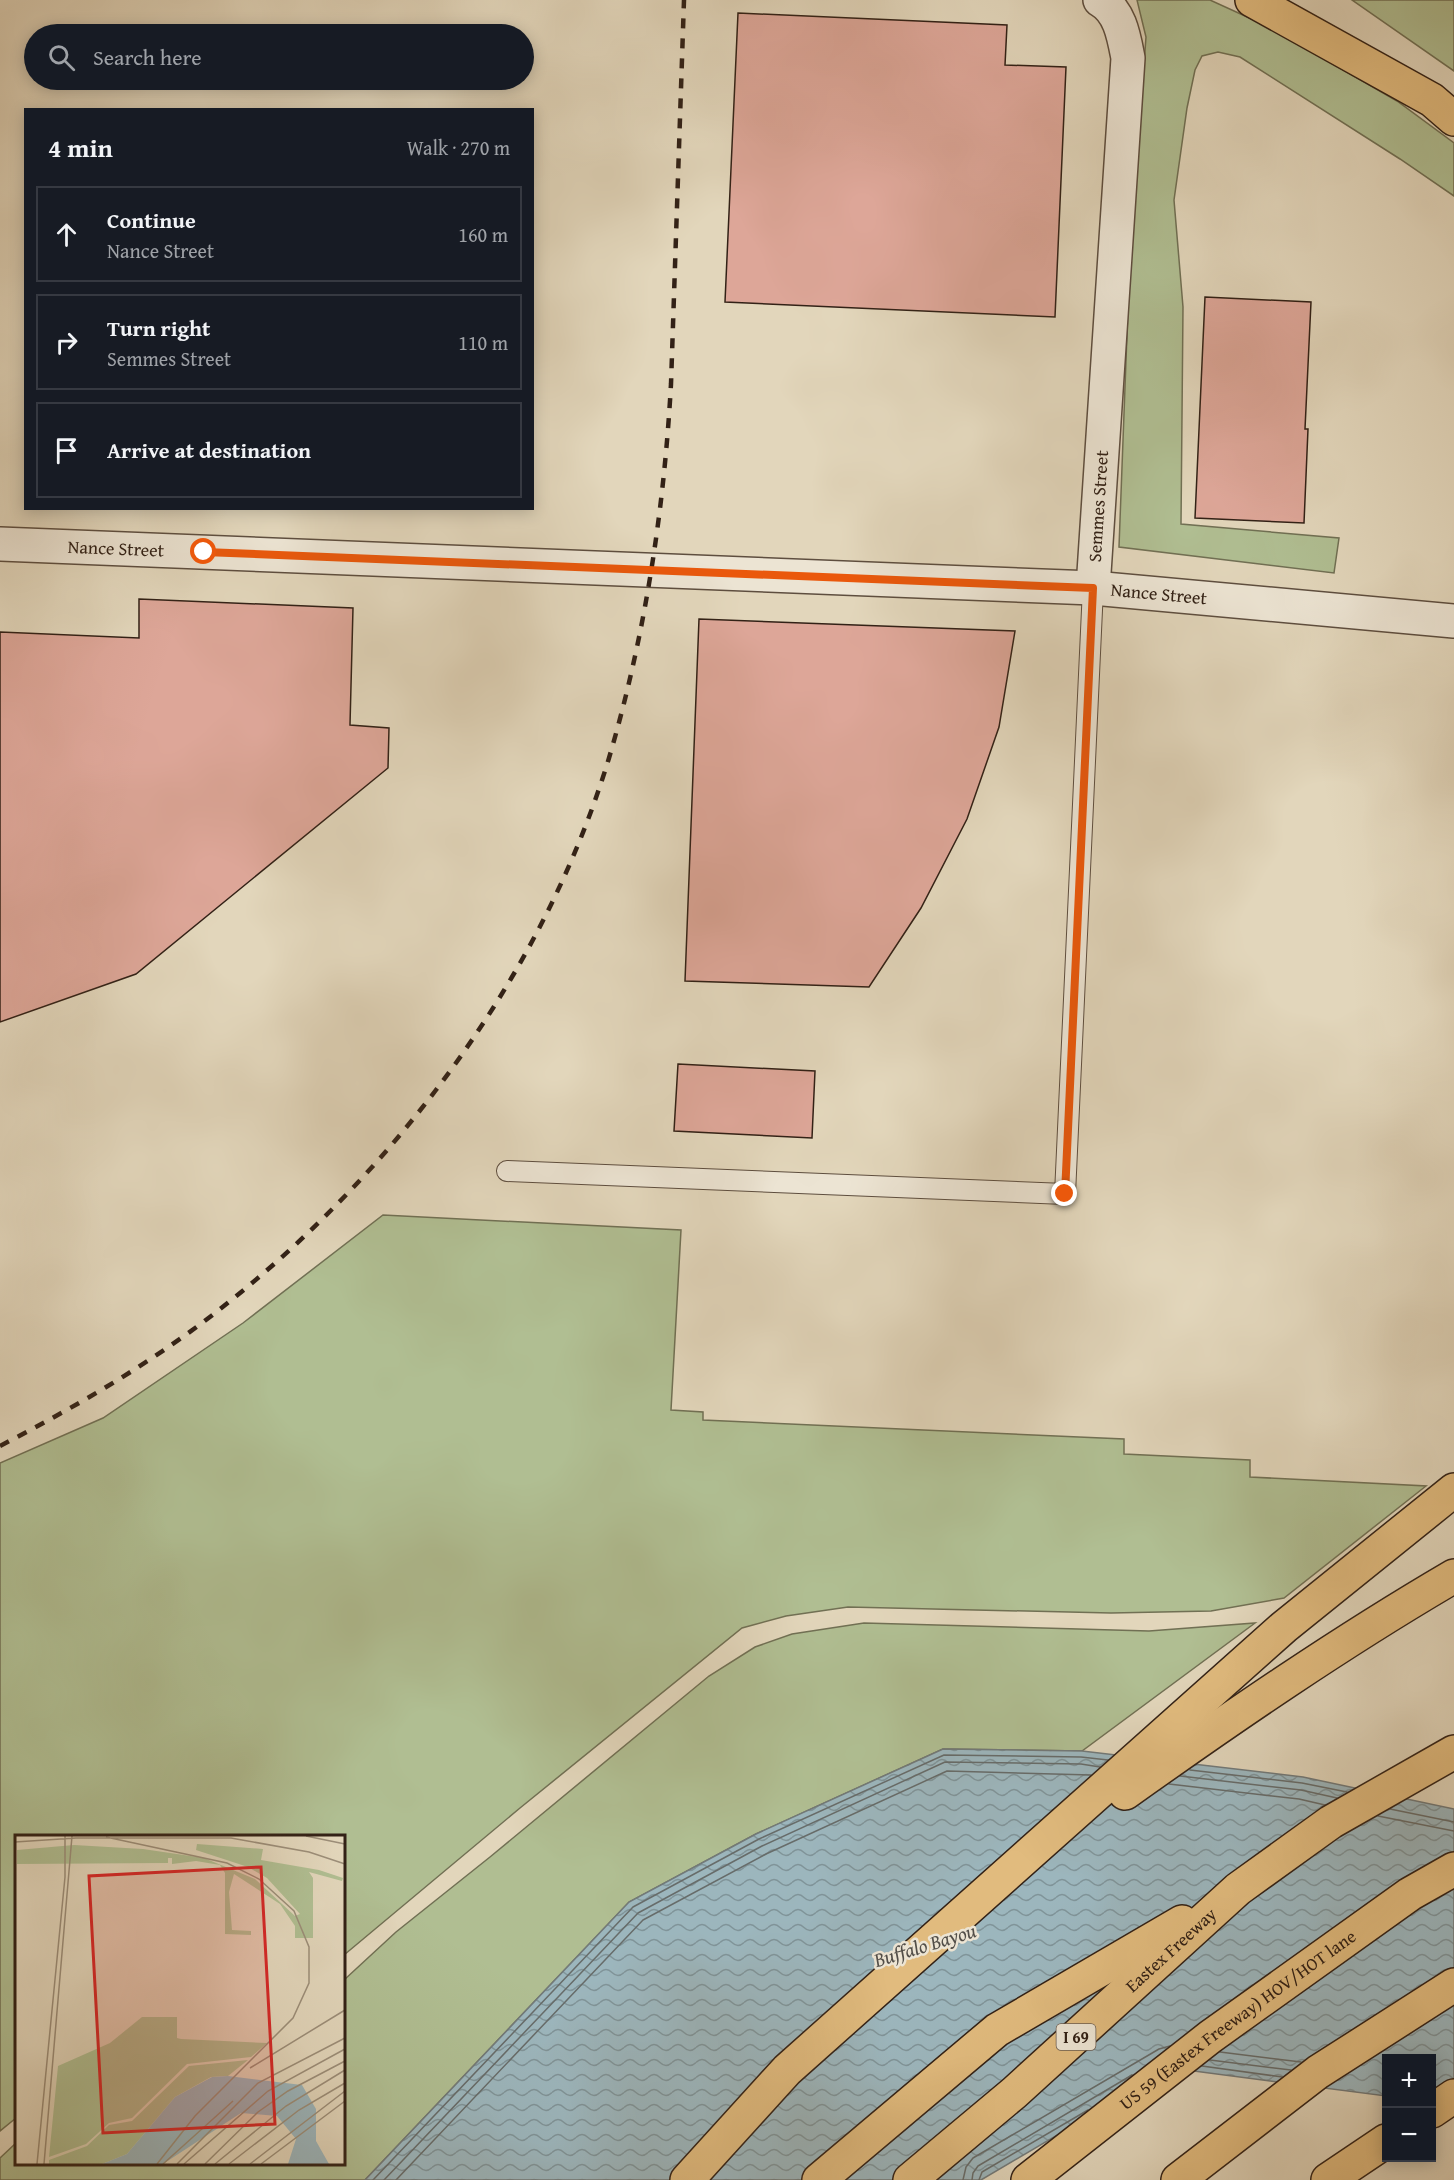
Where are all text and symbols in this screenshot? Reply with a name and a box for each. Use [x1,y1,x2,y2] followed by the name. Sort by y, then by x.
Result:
[24,24,534,90] search box
[45,41,78,74] icon: search
[93,41,202,73] text: Search here
[48,128,113,167] text: 4 min
[407,133,510,162] text: Walk · 270 m
[107,204,196,236] text: Continue
[50,218,83,251] icon: ahead
[458,220,508,249] text: 160 m
[107,236,214,265] text: Nance Street
[107,312,210,344] text: Turn right
[50,326,83,359] icon: right
[458,328,508,357] text: 110 m
[107,344,231,373] text: Semmes Street
[50,434,83,467] icon: arrive
[107,434,311,466] text: Arrive at destination
[1081,449,1115,563] street label: Semmes Street
[67,533,165,564] street label: Nance Street
[190,538,216,564] route start
[1110,576,1209,611] street label: Nance Street
[1051,1180,1077,1206] route end
[15,1835,345,2165] inset map
[1119,1901,1222,1998] street label: Eastex Freeway
[869,1915,980,1974] water label: Buffalo Bayou
[1113,1923,1361,2116] street label: US 59 (Eastex Freeway) HOV/HOT lane
[1056,2024,1096,2050] road number: I 69
[1382,2054,1436,2162] map controls
[1382,2054,1436,2108] button: +
[1382,2108,1436,2162] button: −

